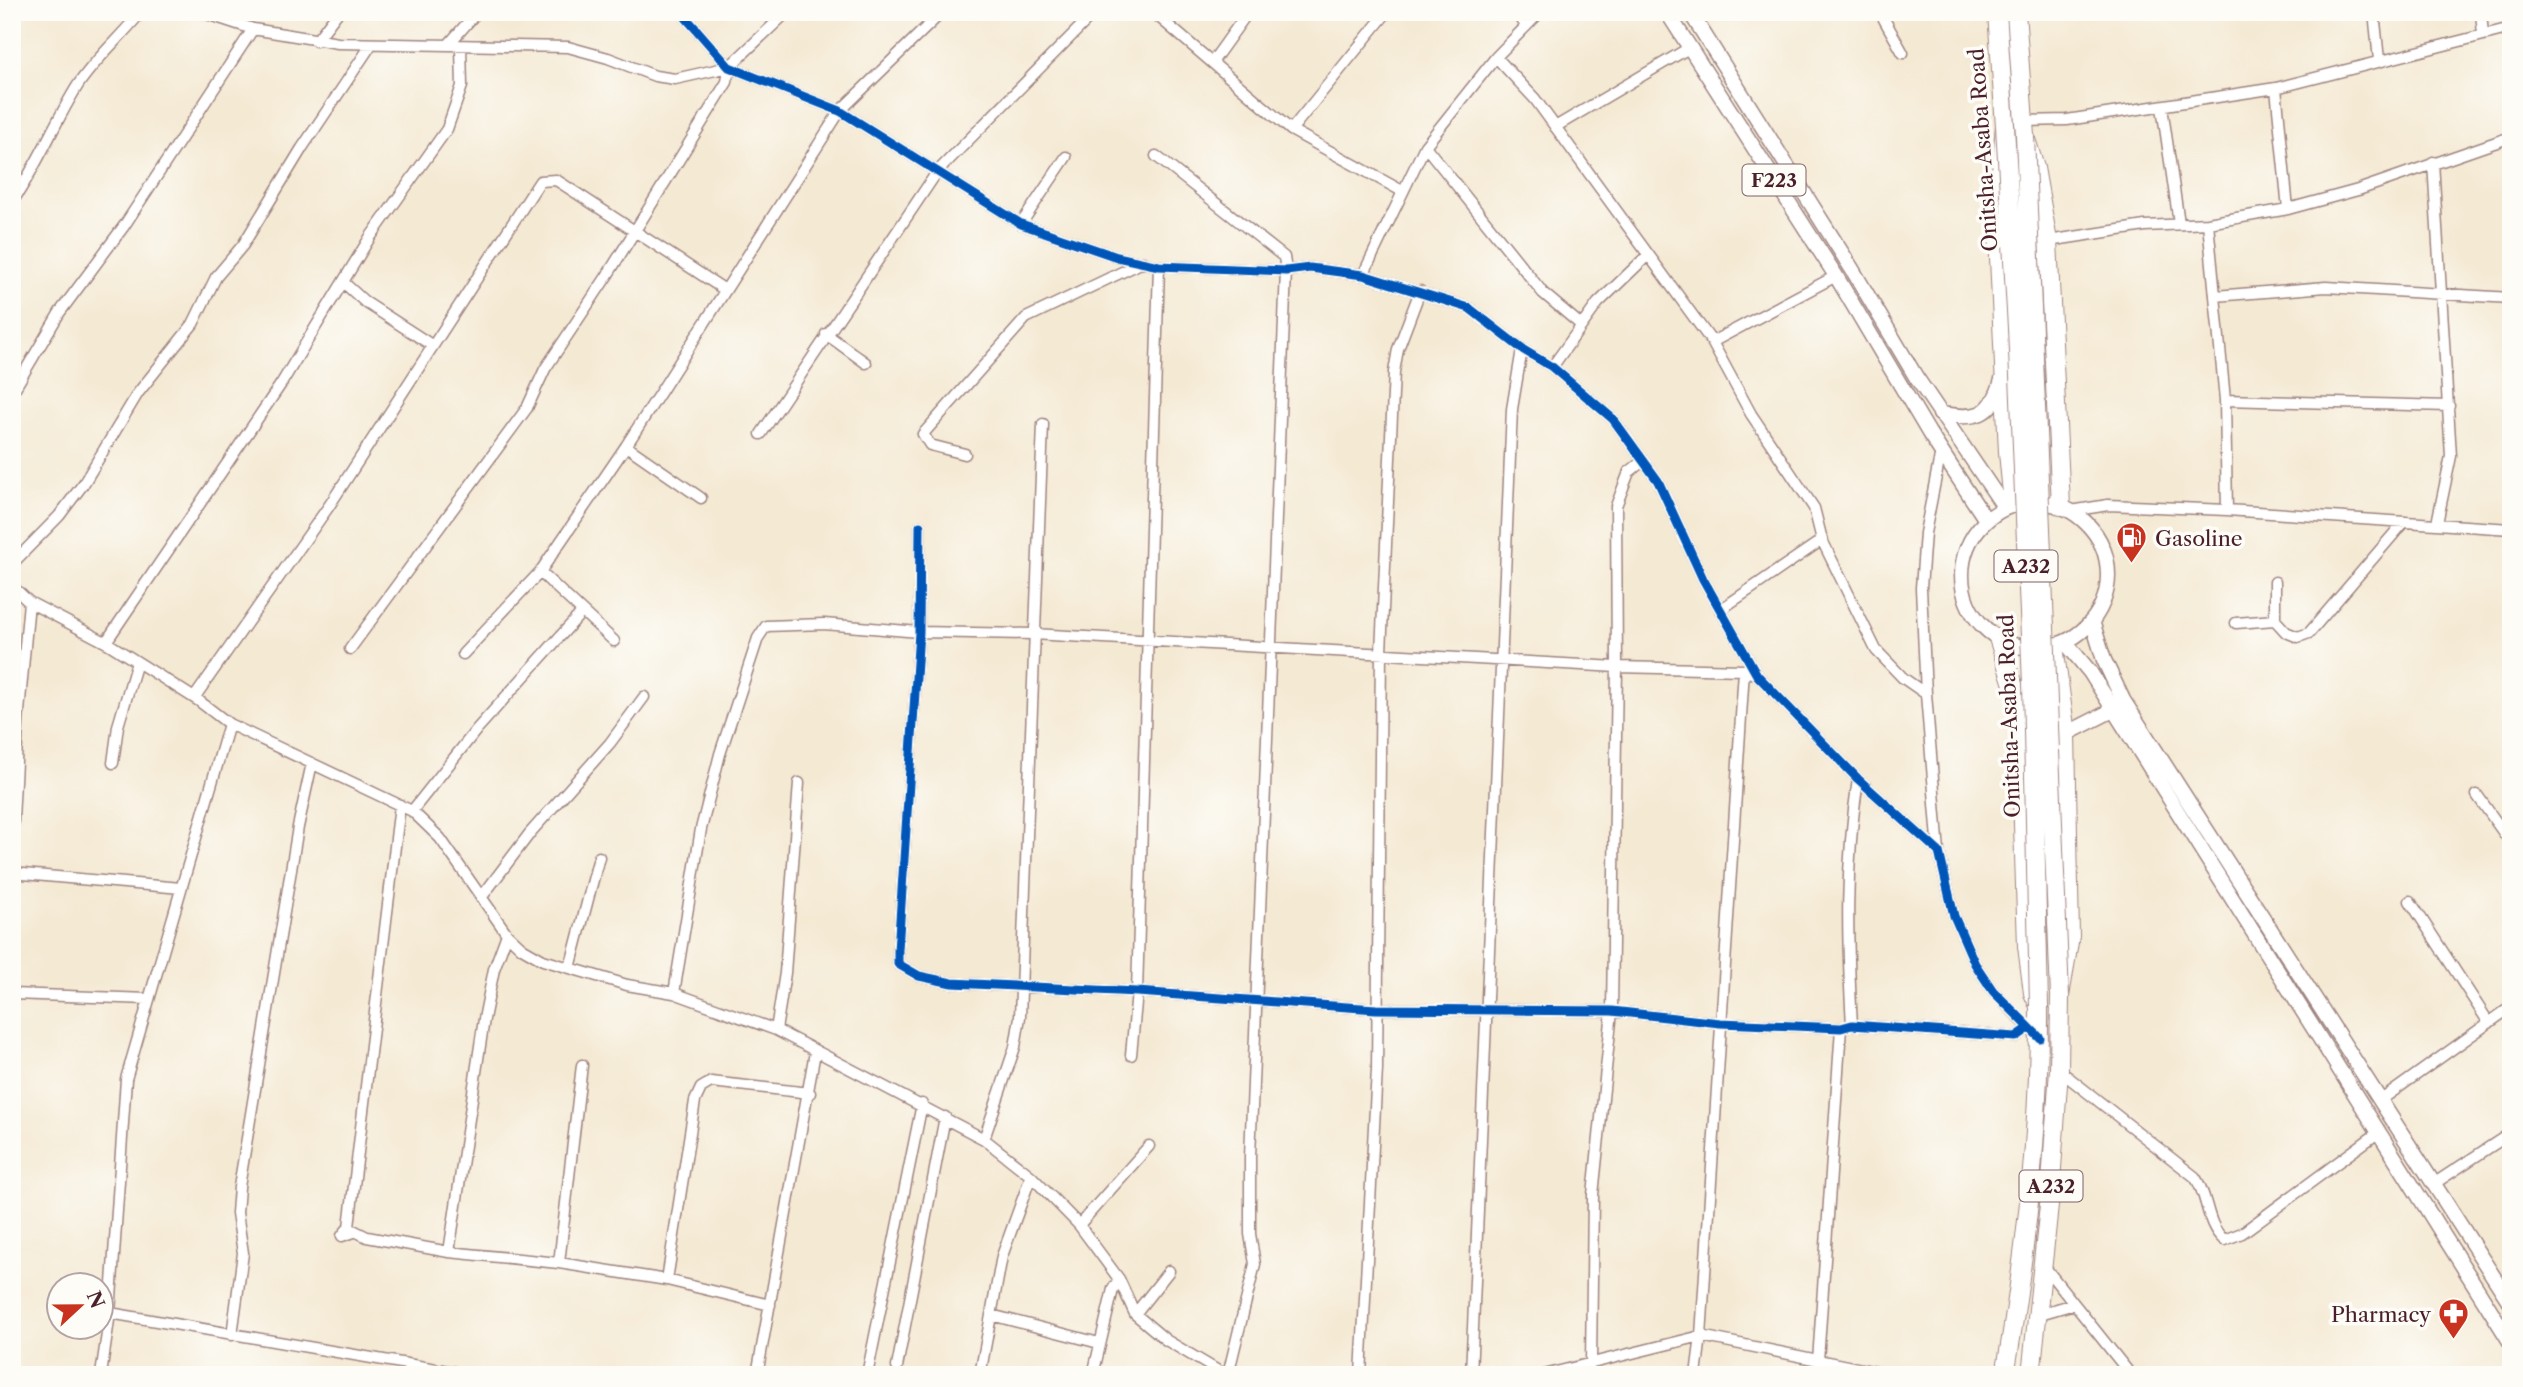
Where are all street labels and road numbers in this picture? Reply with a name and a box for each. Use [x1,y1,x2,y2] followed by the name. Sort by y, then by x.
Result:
[1963,47,2003,253] street label: Onitsha-Asaba Road
[1742,164,1806,196] road number: F223
[1994,551,2058,582] road number: A232
[1993,614,2025,818] street label: Onitsha-Asaba Road
[2020,1170,2082,1202] road number: A232

